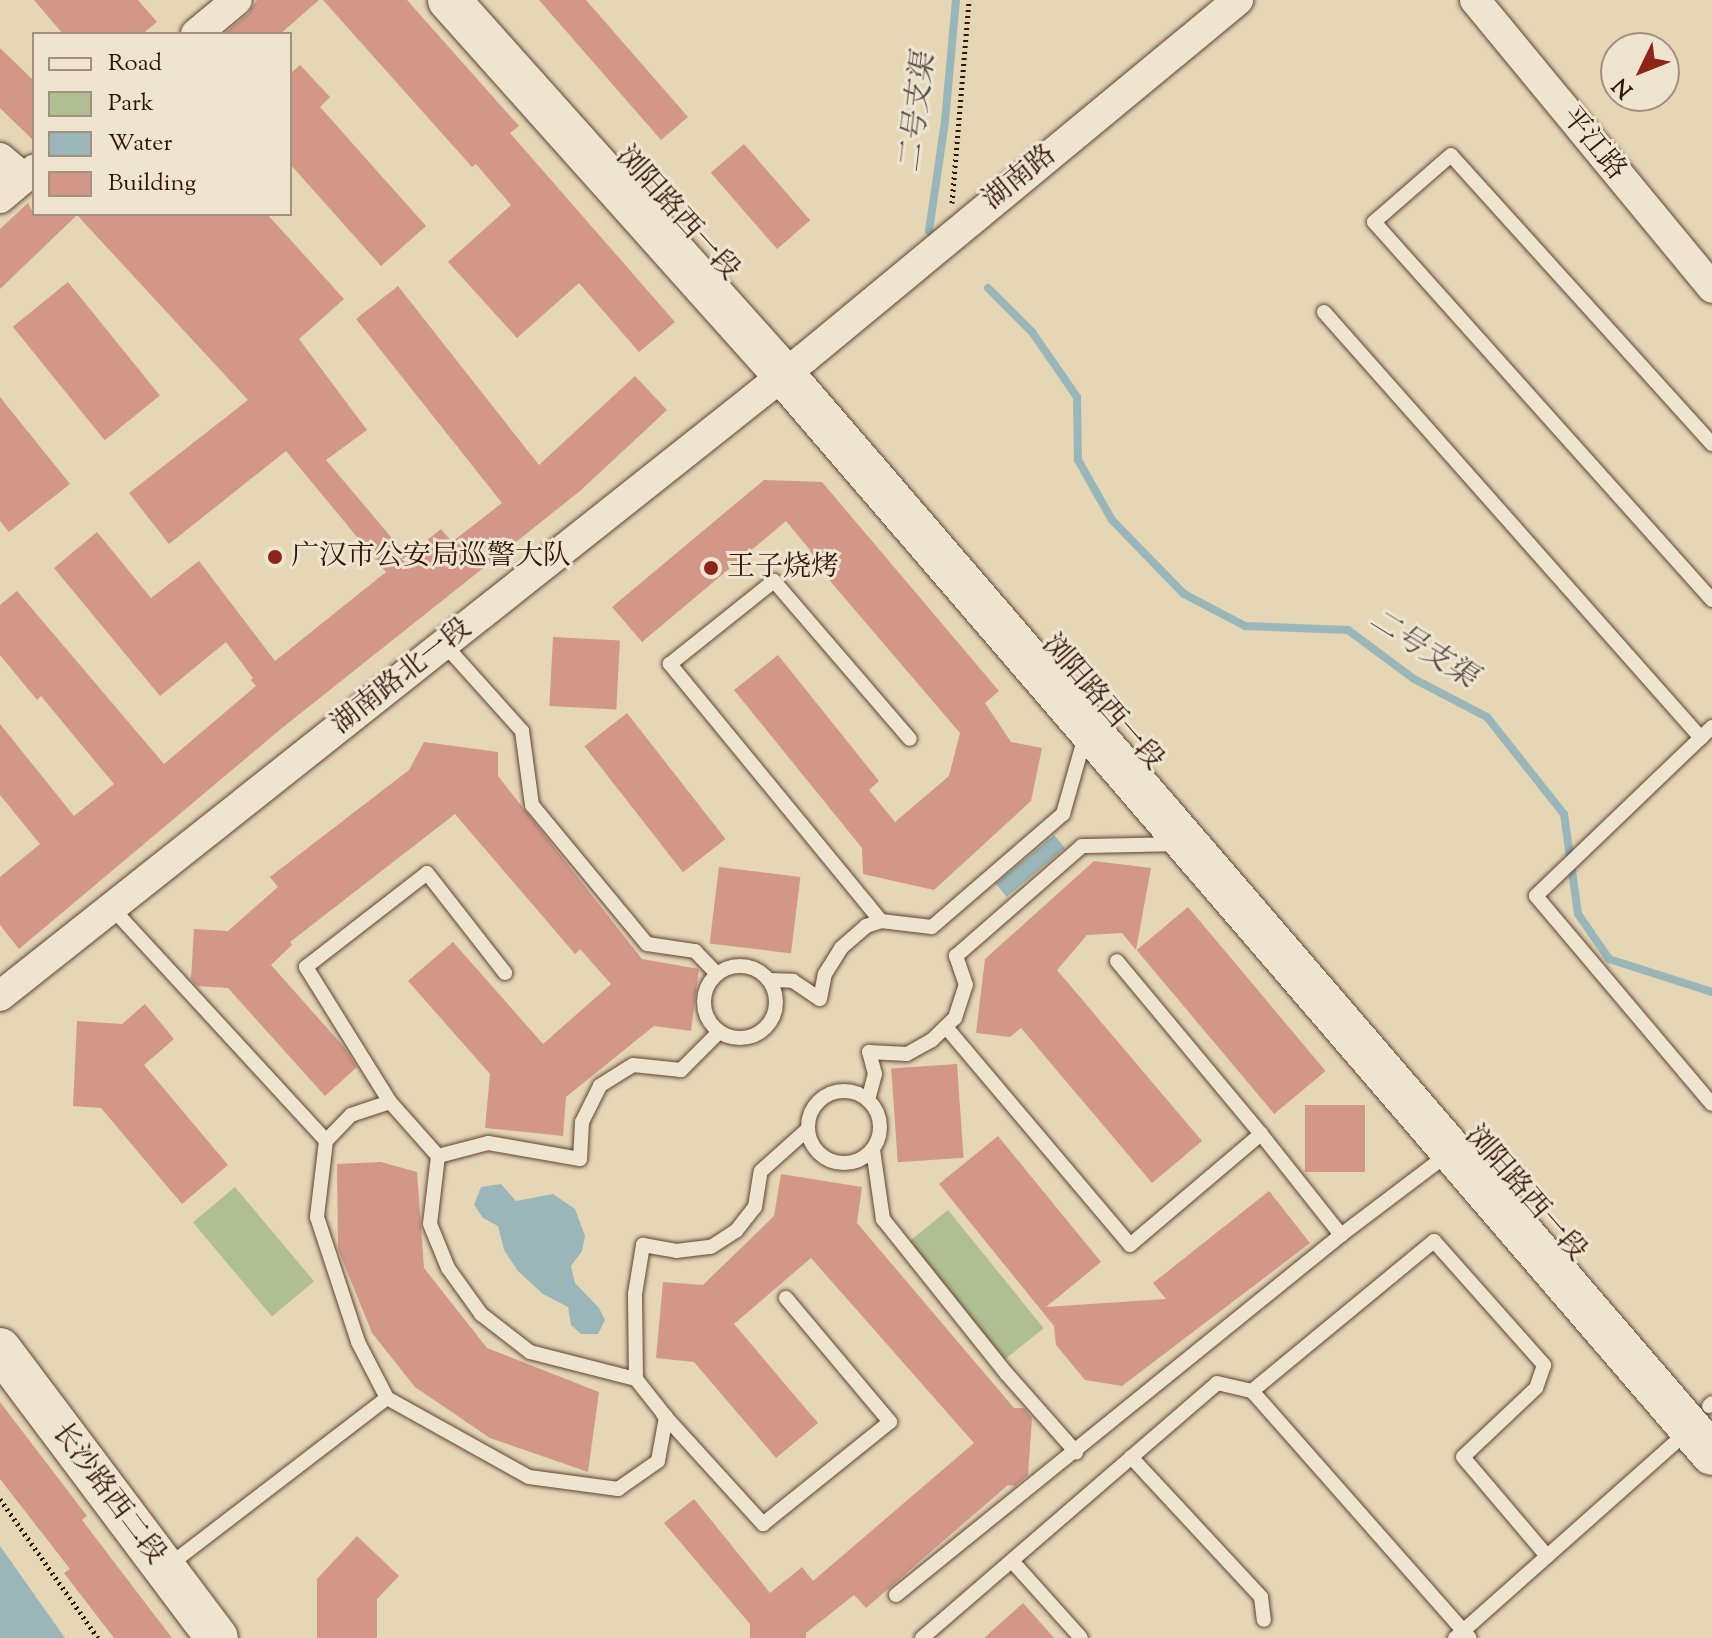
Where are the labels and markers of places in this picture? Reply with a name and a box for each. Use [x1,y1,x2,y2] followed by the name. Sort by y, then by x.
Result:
[291,540,571,574] place label: 广汉市公安局巡警大队
[266,548,284,566] marker: 广汉市公安局巡警大队
[727,551,839,585] place label: 王子烧烤
[702,559,720,577] marker: 王子烧烤

